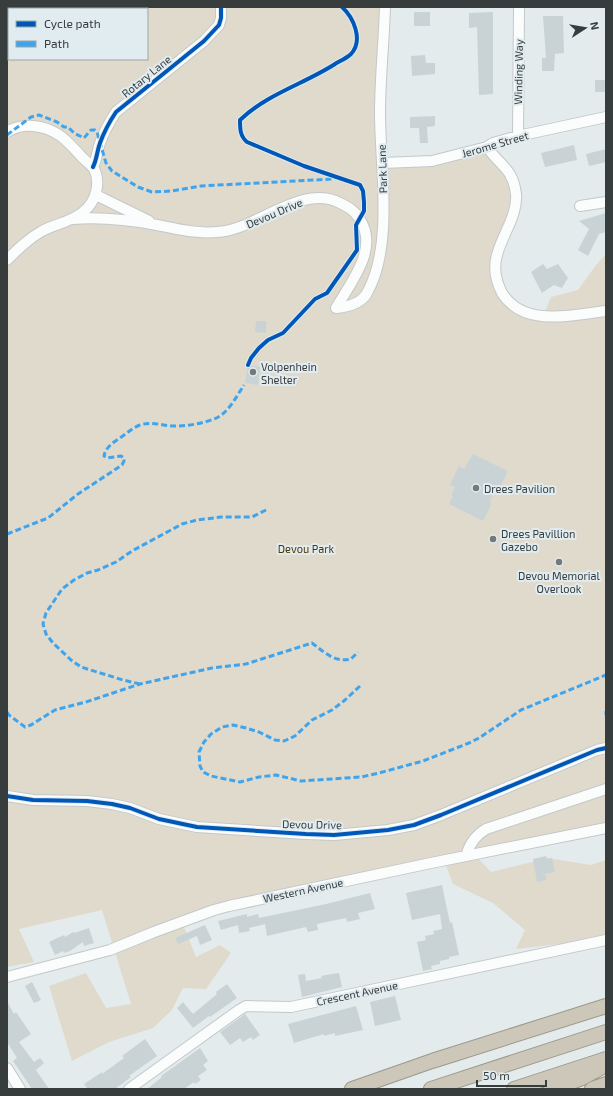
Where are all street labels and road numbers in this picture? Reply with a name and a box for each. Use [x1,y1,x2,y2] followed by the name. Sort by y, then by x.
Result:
[511,39,525,105] street label: Winding Way
[119,52,173,100] street label: Rotary Lane
[460,128,530,160] street label: Jerome Street
[375,144,389,194] street label: Park Lane
[244,195,304,231] street label: Devou Drive
[282,817,342,831] street label: Devou Drive
[262,875,344,905] street label: Western Avenue
[315,978,399,1008] street label: Crescent Avenue

